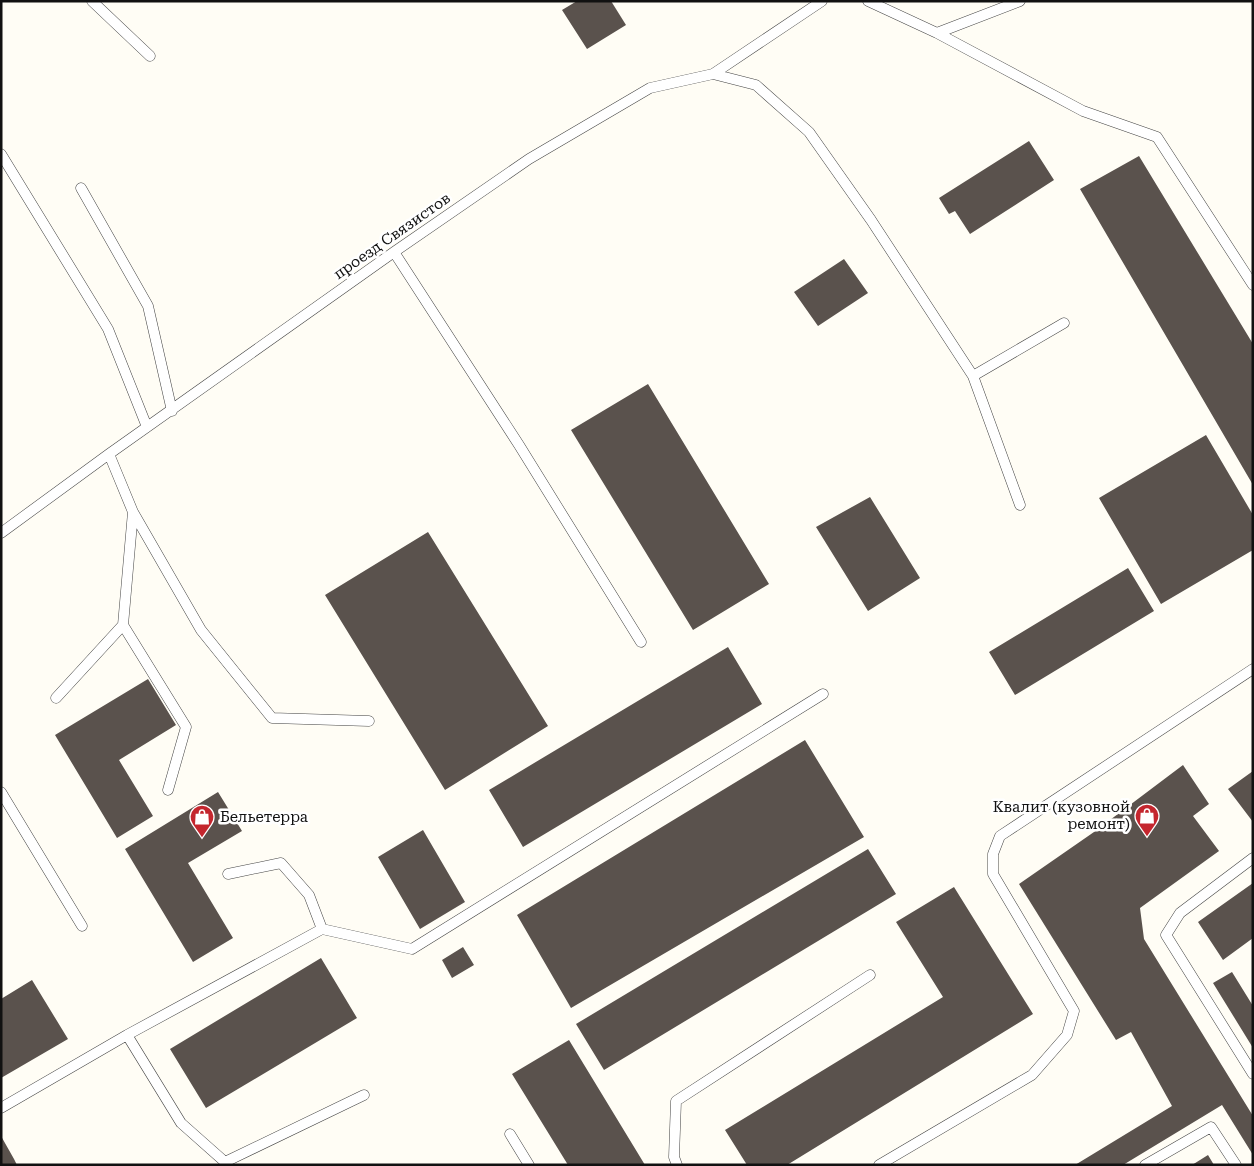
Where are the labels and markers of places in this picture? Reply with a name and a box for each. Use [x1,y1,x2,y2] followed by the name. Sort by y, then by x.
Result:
[993,798,1130,833] place label: Квалит (кузовной ремонт)
[1134,803,1160,837] shop icon: Квалит (кузовной ремонт)
[189,804,215,838] shop icon: Бельетерра
[220,808,308,826] place label: Бельетерра

